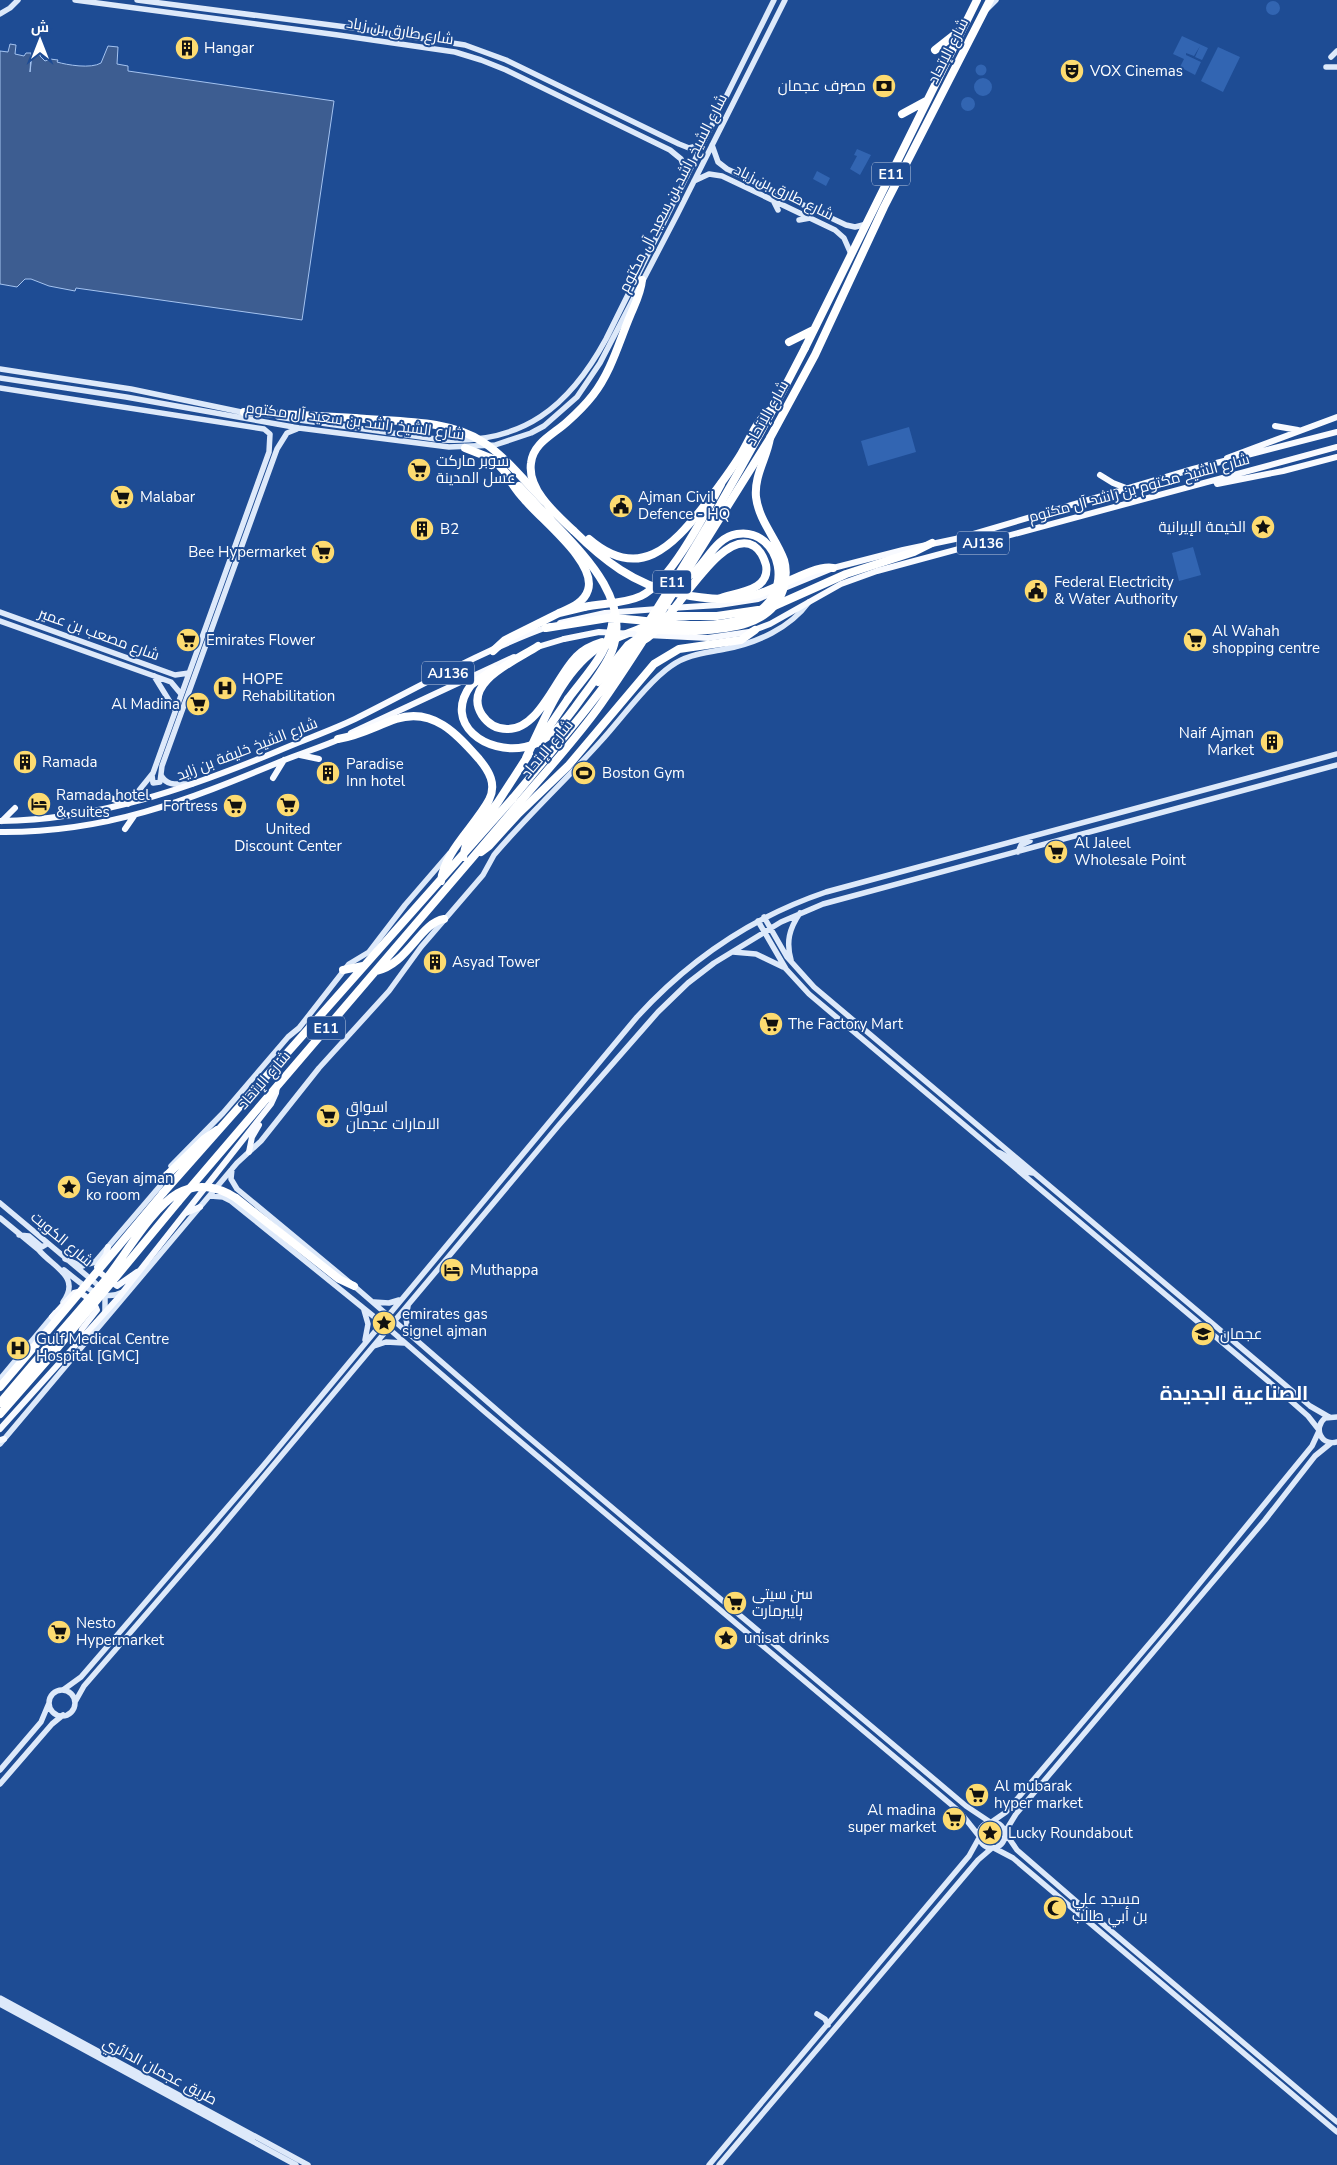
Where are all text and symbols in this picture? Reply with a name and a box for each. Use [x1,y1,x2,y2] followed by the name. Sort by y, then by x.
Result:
[345,13,455,50] street label: شارع طارق بن زياد
[15,15,65,65] north arrow
[923,15,974,88] street label: شارع الإتحاد
[31,18,49,37] text: ش
[174,35,200,61] building icon: Hangar
[204,38,255,58] place label: Hangar
[1059,58,1085,84] theatre icon: VOX Cinemas
[1089,61,1183,81] place label: VOX Cinemas
[871,73,897,99] bank icon: مصرف عجمان
[778,76,866,96] place label: مصرف عجمان
[614,90,733,296] street label: شارع الشيخ راشد بن سعيد آل مكتوم
[730,159,837,226] street label: شارع طارق بن زياد
[872,162,910,185] road number: E11
[741,377,794,450] street label: شارع الإتحاد
[244,398,466,445] street label: شارع الشيخ راشد بن سعيد آل مكتوم
[1026,449,1252,528] street label: شارع الشيخ مكتوم بن راشد آل مكتوم
[436,451,516,488] place label: سوبر ماركت عسل المدينة
[406,457,432,483] supermarket icon: سوبر ماركت عسل المدينة
[109,484,135,510] supermarket icon: Malabar
[140,487,196,507] place label: Malabar
[638,487,730,524] place label: Ajman Civil Defence - HQ
[608,493,634,519] public building icon: Ajman Civil Defence - HQ
[1250,514,1276,540] place icon: الخيمة الإيرانية
[409,516,435,542] building icon: B2
[1158,517,1246,537] place label: الخيمة الإيرانية
[440,519,459,539] place label: B2
[957,532,1009,554] road number: AJ136
[310,539,336,565] supermarket icon: Bee Hypermarket
[188,542,307,562] place label: Bee Hypermarket
[653,570,691,594] road number: E11
[1054,572,1178,609] place label: Federal Electricity & Water Authority
[1023,578,1049,604] public building icon: Federal Electricity & Water Authority
[35,603,162,666] street label: شارع مصعب بن عمير
[1212,621,1320,658] place label: Al Wahah shopping centre
[175,627,201,653] supermarket icon: Emirates Flower
[1182,627,1208,653] supermarket icon: Al Wahah shopping centre
[206,630,316,650] place label: Emirates Flower
[422,661,474,684] road number: AJ136
[242,669,335,706] place label: HOPE Rehabilitation
[212,675,238,701] hospital icon: HOPE Rehabilitation
[185,691,211,717] supermarket icon: Al Madina
[111,694,180,714] place label: Al Madina
[174,713,321,786] street label: شارع الشيخ خليفة بن زايد
[516,715,578,783] street label: شارع الإتحاد
[1179,723,1255,760] place label: Naif Ajman Market
[1259,729,1285,755] building icon: Naif Ajman Market
[12,749,38,775] building icon: Ramada
[42,752,97,772] place label: Ramada
[346,754,406,791] place label: Paradise Inn hotel
[315,760,341,786] building icon: Paradise Inn hotel
[571,760,597,786] sports icon: Boston Gym
[602,763,685,783] place label: Boston Gym
[56,785,150,822] place label: Ramada hotel & suites
[26,791,52,817] hotel icon: Ramada hotel & suites
[275,792,301,818] supermarket icon: United Discount Center
[222,793,248,819] supermarket icon: Fortress
[163,796,218,816] place label: Fortress
[234,819,342,856] place label: United Discount Center
[1074,833,1187,870] place label: Al Jaleel Wholesale Point
[1043,839,1069,865] supermarket icon: Al Jaleel Wholesale Point
[422,949,448,975] building icon: Asyad Tower
[452,952,541,972] place label: Asyad Tower
[758,1011,784,1037] supermarket icon: The Factory Mart
[788,1014,904,1034] place label: The Factory Mart
[307,1016,345,1040] road number: E11
[233,1047,296,1114] street label: شارع الإتحاد
[346,1097,440,1134] place label: اسواق الامارات عجمان
[315,1103,341,1129] supermarket icon: اسواق الامارات عجمان
[86,1168,173,1205] place label: Geyan ajman ko room
[56,1174,82,1200] place icon: Geyan ajman ko room
[26,1207,97,1272] street label: شارع الكويت
[439,1257,465,1283] hotel icon: Muthappa
[470,1260,538,1280] place label: Muthappa
[402,1304,488,1341] place label: emirates gas signel ajman
[371,1310,397,1336] place icon: emirates gas signel ajman
[1190,1321,1216,1347] school or university icon: عجمان
[1220,1324,1262,1344] place label: عجمان
[36,1329,169,1366] place label: Gulf Medical Centre Hospital [GMC]
[5,1335,31,1361] hospital icon: Gulf Medical Centre Hospital [GMC]
[1160,1380,1308,1407] district label: الصناعية الجديدة
[752,1584,813,1621] place label: سن سیتی ہایبرمارت
[722,1590,748,1616] supermarket icon: سن سیتی ہایبرمارت
[76,1613,165,1650] place label: Nesto Hypermarket
[46,1619,72,1645] supermarket icon: Nesto Hypermarket
[713,1625,739,1651] place icon: unisat drinks
[744,1628,829,1648] place label: unisat drinks
[994,1776,1084,1813] place label: Al mubarak hyper market
[964,1782,990,1808] supermarket icon: Al mubarak hyper market
[848,1800,937,1837] place label: Al madina super market
[941,1806,967,1832] supermarket icon: Al madina super market
[977,1820,1003,1846] place icon: Lucky Roundabout
[1008,1823,1134,1843] place label: Lucky Roundabout
[1072,1889,1147,1928] place label: مسجد علي بن أبي طالب
[1042,1895,1068,1921] mosque icon: مسجد علي بن أبي طالب
[98,2032,221,2111] street label: طريق عجمان الدائري

